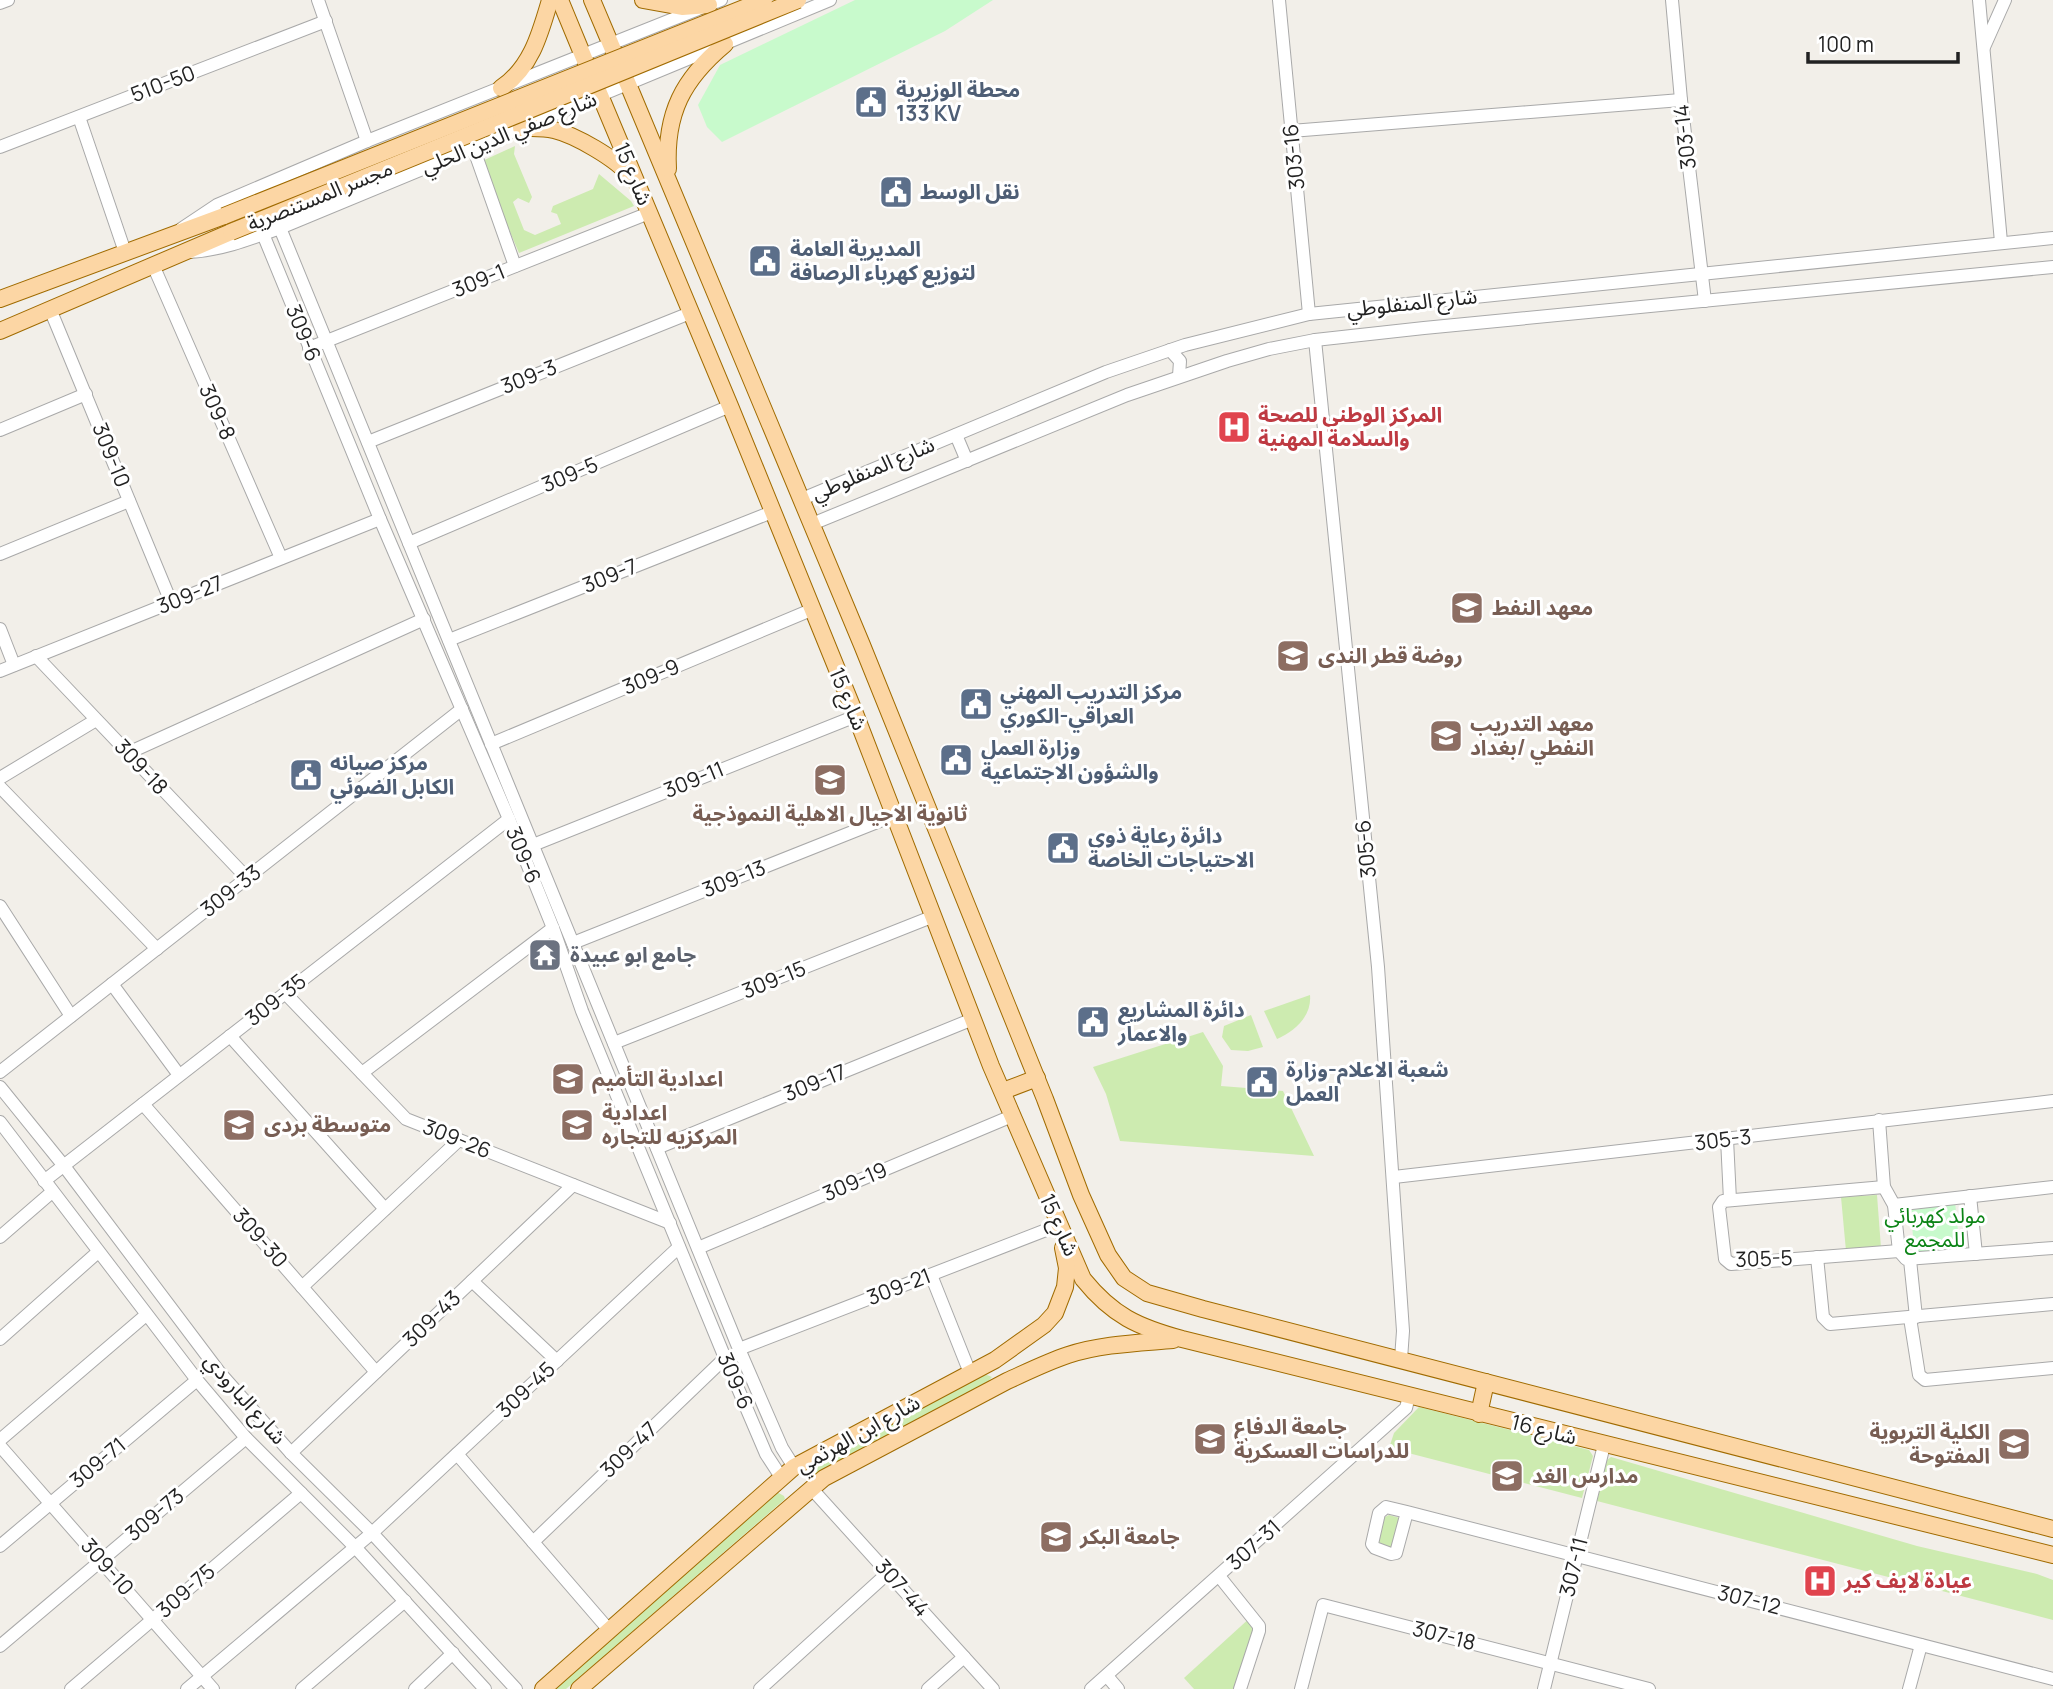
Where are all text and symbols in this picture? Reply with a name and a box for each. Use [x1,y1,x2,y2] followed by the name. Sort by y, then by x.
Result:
[1808,21,1958,65] scale bar
[1818,30,1874,58] text: 100 m
[126,58,199,108] street label: 510-50
[896,75,1020,127] place label: محطة الوزيرية 133 KV
[852,83,890,121] public building icon: محطة الوزيرية 133 KV
[417,84,602,183] street label: شارع صفي الدين الحلي
[1666,103,1702,171] street label: 303-14
[1276,123,1310,191] street label: 303-16
[606,138,660,210] street label: شارع 15
[243,153,396,237] street label: مجسر المستنصرية
[877,173,915,211] public building icon: نقل الوسط
[920,177,1020,205] place label: نقل الوسط
[790,234,975,288] place label: المديرية العامة لتوزيع كهرباء الرصافة
[746,242,784,280] public building icon: المديرية العامة لتوزيع كهرباء الرصافة
[448,257,509,303] street label: 309-1
[1345,281,1479,326] street label: شارع المنفلوطي
[280,300,328,365] street label: 309-6
[497,352,561,400] street label: 309-3
[193,379,243,444] street label: 309-8
[1258,400,1442,452] place label: المركز الوطني للصحة والسلامة المهنية
[1215,408,1253,446] hospital icon: المركز الوطني للصحة والسلامة المهنية
[86,418,138,491] street label: 309-10
[807,430,940,509] street label: شارع المنفلوطي
[537,450,602,498] street label: 309-5
[578,551,641,599] street label: 309-7
[152,568,227,620] street label: 309-27
[1448,589,1486,627] school or university icon: معهد النفط
[1492,593,1593,621] place label: معهد النفط
[1274,637,1312,675] school or university icon: روضة قطر الندى
[1318,641,1463,669] place label: روضة قطر الندى
[618,652,683,701] street label: 309-9
[821,663,875,735] street label: شارع 15
[1000,677,1182,733] place label: مركز التدريب المهني العراقي-الكوري
[957,685,995,723] public building icon: مركز التدريب المهني العراقي-الكوري
[1470,709,1594,765] place label: معهد التدريب النفطي /بغداد
[1427,717,1465,755] school or university icon: معهد التدريب النفطي /بغداد
[109,732,175,800] street label: 309-18
[981,733,1159,785] place label: وزارة العمل والشؤون الاجتماعية
[937,741,975,779] public building icon: وزارة العمل والشؤون الاجتماعية
[330,748,454,804] place label: مركز صيانه الكابل الضوئي
[659,754,728,804] street label: 309-11
[287,756,325,794] public building icon: مركز صيانه الكابل الضوئي
[811,761,849,799] school or university icon: ثانوية الاجيال الاهلية النموذجية
[692,799,968,827] place label: ثانوية الاجيال الاهلية النموذجية
[1348,819,1382,880] street label: 305-6
[1088,821,1254,873] place label: دائرة رعاية ذوي الاحتياجات الخاصة
[500,822,548,887] street label: 309-6
[1044,829,1082,867] public building icon: دائرة رعاية ذوي الاحتياجات الخاصة
[698,853,770,903] street label: 309-13
[194,858,266,923] street label: 309-33
[526,936,564,974] temple icon: جامع ابو عبيدة
[570,940,696,970] place label: جامع ابو عبيدة
[738,954,810,1005] street label: 309-15
[239,967,312,1032] street label: 309-35
[1117,995,1245,1047] place label: دائرة المشاريع والاعمار
[1074,1003,1112,1041] public building icon: دائرة المشاريع والاعمار
[1286,1055,1449,1107] place label: شعبة الاعلام-وزارة العمل
[779,1057,850,1107] street label: 309-17
[549,1060,587,1098] school or university icon: اعدادية التأميم
[1243,1063,1281,1101] public building icon: شعبة الاعلام-وزارة العمل
[592,1064,723,1094] place label: اعدادية التأميم
[602,1098,738,1150] place label: اعدادية المركزيه للتجاره
[220,1106,258,1144] school or university icon: متوسطة بردى
[558,1106,596,1144] school or university icon: اعدادية المركزيه للتجاره
[264,1110,391,1138] place label: متوسطة بردى
[419,1112,496,1164] street label: 309-26
[1693,1122,1753,1156] street label: 305-3
[818,1155,891,1207] street label: 309-19
[1032,1189,1086,1261] street label: شارع 15
[227,1201,295,1273] street label: 309-30
[1884,1201,1986,1255] park label: مولد كهربائي للمجمع
[1735,1243,1793,1273] street label: 305-5
[863,1261,935,1311] street label: 309-21
[396,1284,466,1353] street label: 309-43
[196,1347,293,1452] street label: شارع البارودي
[711,1348,760,1413] street label: 309-6
[490,1355,561,1424] street label: 309-45
[790,1387,926,1481] street label: شارع ابن الهرثمي
[1508,1407,1580,1453] street label: شارع 16
[1234,1412,1409,1464] place label: جامعة الدفاع للدراسات العسكرية
[594,1415,663,1483] street label: 309-47
[1869,1417,1990,1469] place label: الكلية التربوية المفتوحة
[1191,1420,1229,1458] school or university icon: جامعة الدفاع للدراسات العسكرية
[1995,1425,2033,1463] school or university icon: الكلية التربوية المفتوحة
[63,1431,131,1494] street label: 309-71
[1488,1457,1526,1495] school or university icon: مدارس الغد
[1532,1461,1638,1489] place label: مدارس الغد
[119,1482,190,1547] street label: 309-73
[1220,1513,1286,1576] street label: 307-31
[1037,1518,1075,1556] school or university icon: جامعة البكر
[1079,1522,1180,1550] place label: جامعة البكر
[75,1532,140,1601] street label: 309-10
[1552,1534,1594,1599] street label: 307-11
[869,1552,936,1622] street label: 307-44
[150,1557,221,1623] street label: 309-75
[1801,1562,1839,1600] hospital icon: عيادة لايف كير
[1843,1566,1972,1594] place label: عيادة لايف كير
[1715,1578,1784,1620] street label: 307-12
[1410,1614,1479,1656] street label: 307-18

